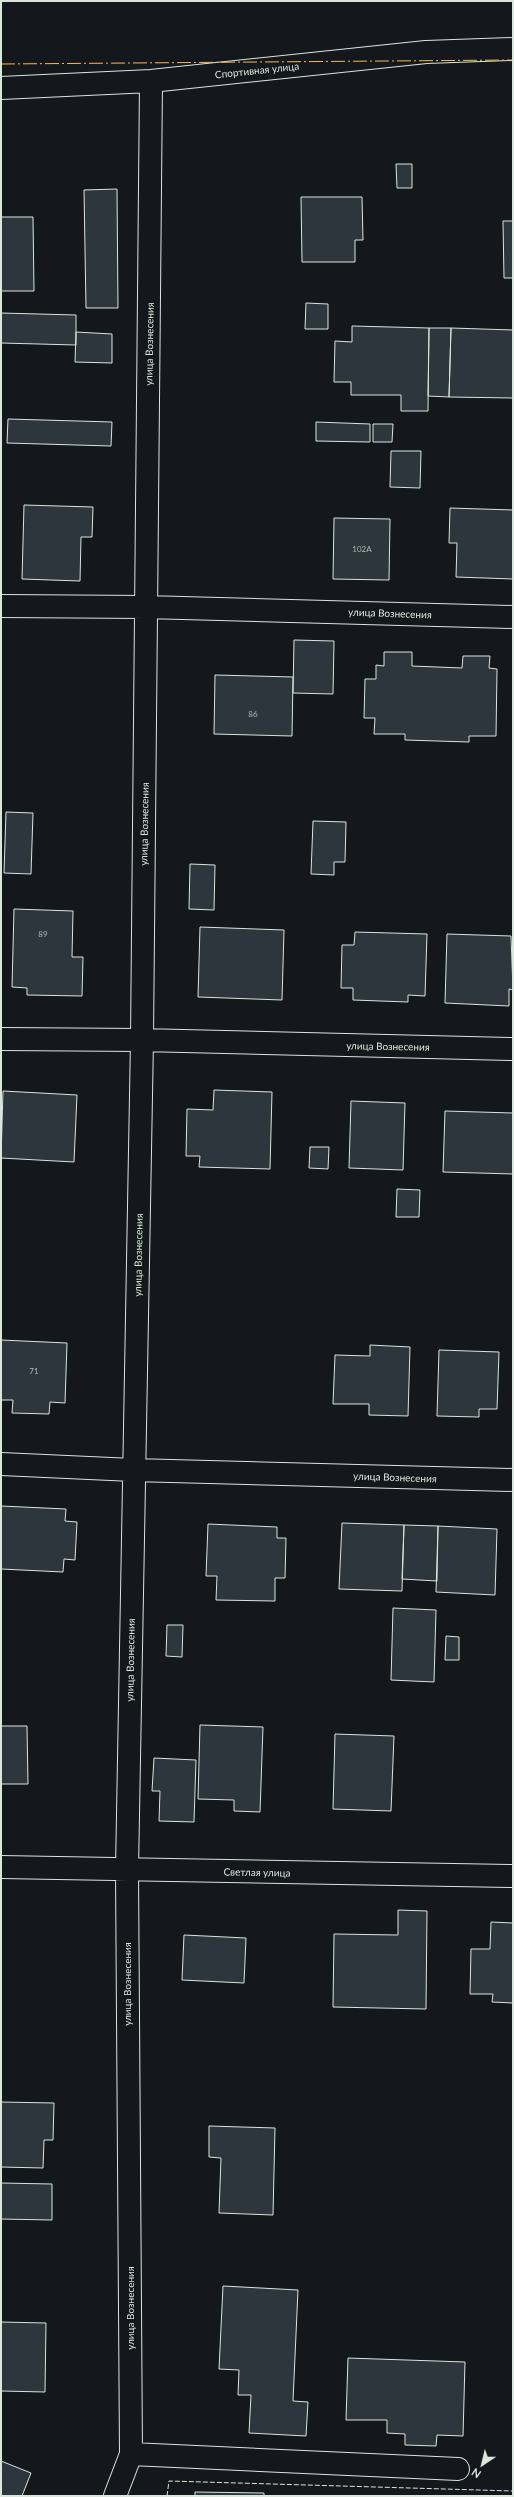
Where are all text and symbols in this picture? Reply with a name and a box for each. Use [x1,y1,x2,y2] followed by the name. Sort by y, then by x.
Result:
[214,60,300,80] street label: Спортивная улица
[142,302,156,386] street label: улица Вознесения
[352,544,372,554] house number: 102А
[348,606,432,620] street label: улица Вознесения
[248,709,258,719] house number: 86
[137,782,151,866] street label: улица Вознесения
[38,929,48,939] house number: 89
[346,1039,430,1053] street label: улица Вознесения
[131,1213,145,1297] street label: улица Вознесения
[29,1366,39,1376] house number: 71
[353,1470,437,1484] street label: улица Вознесения
[123,1618,137,1702] street label: улица Вознесения
[223,1865,291,1879] street label: Светлая улица
[121,1942,133,2026] street label: улица Вознесения
[124,2266,136,2350] street label: улица Вознесения
[462,2445,502,2485] north arrow
[469,2466,483,2481] text: N

